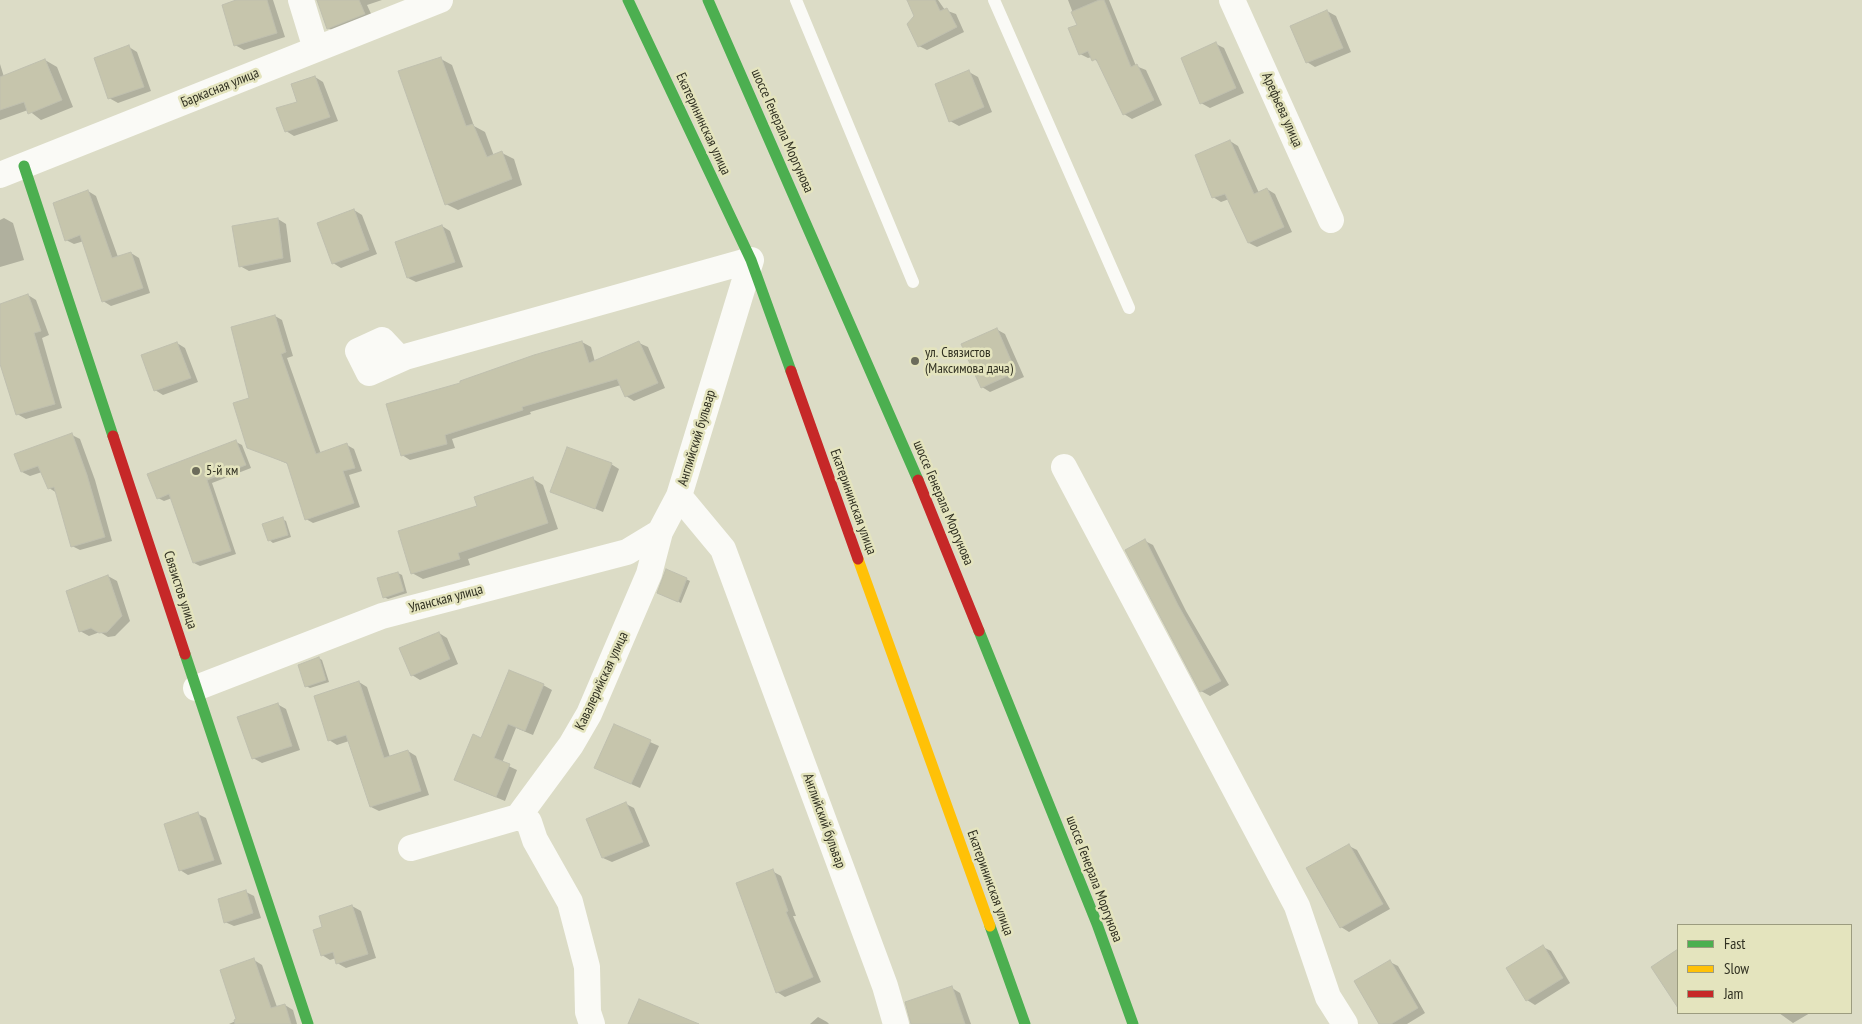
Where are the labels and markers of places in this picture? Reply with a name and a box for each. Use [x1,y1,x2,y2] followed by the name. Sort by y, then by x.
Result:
[925,345,1013,378] place label: ул. Связистов (Максимова дача)
[909,355,921,367] marker: ул. Связистов (Максимова дача)
[206,463,238,479] place label: 5-й км
[190,465,202,477] marker: 5-й км

